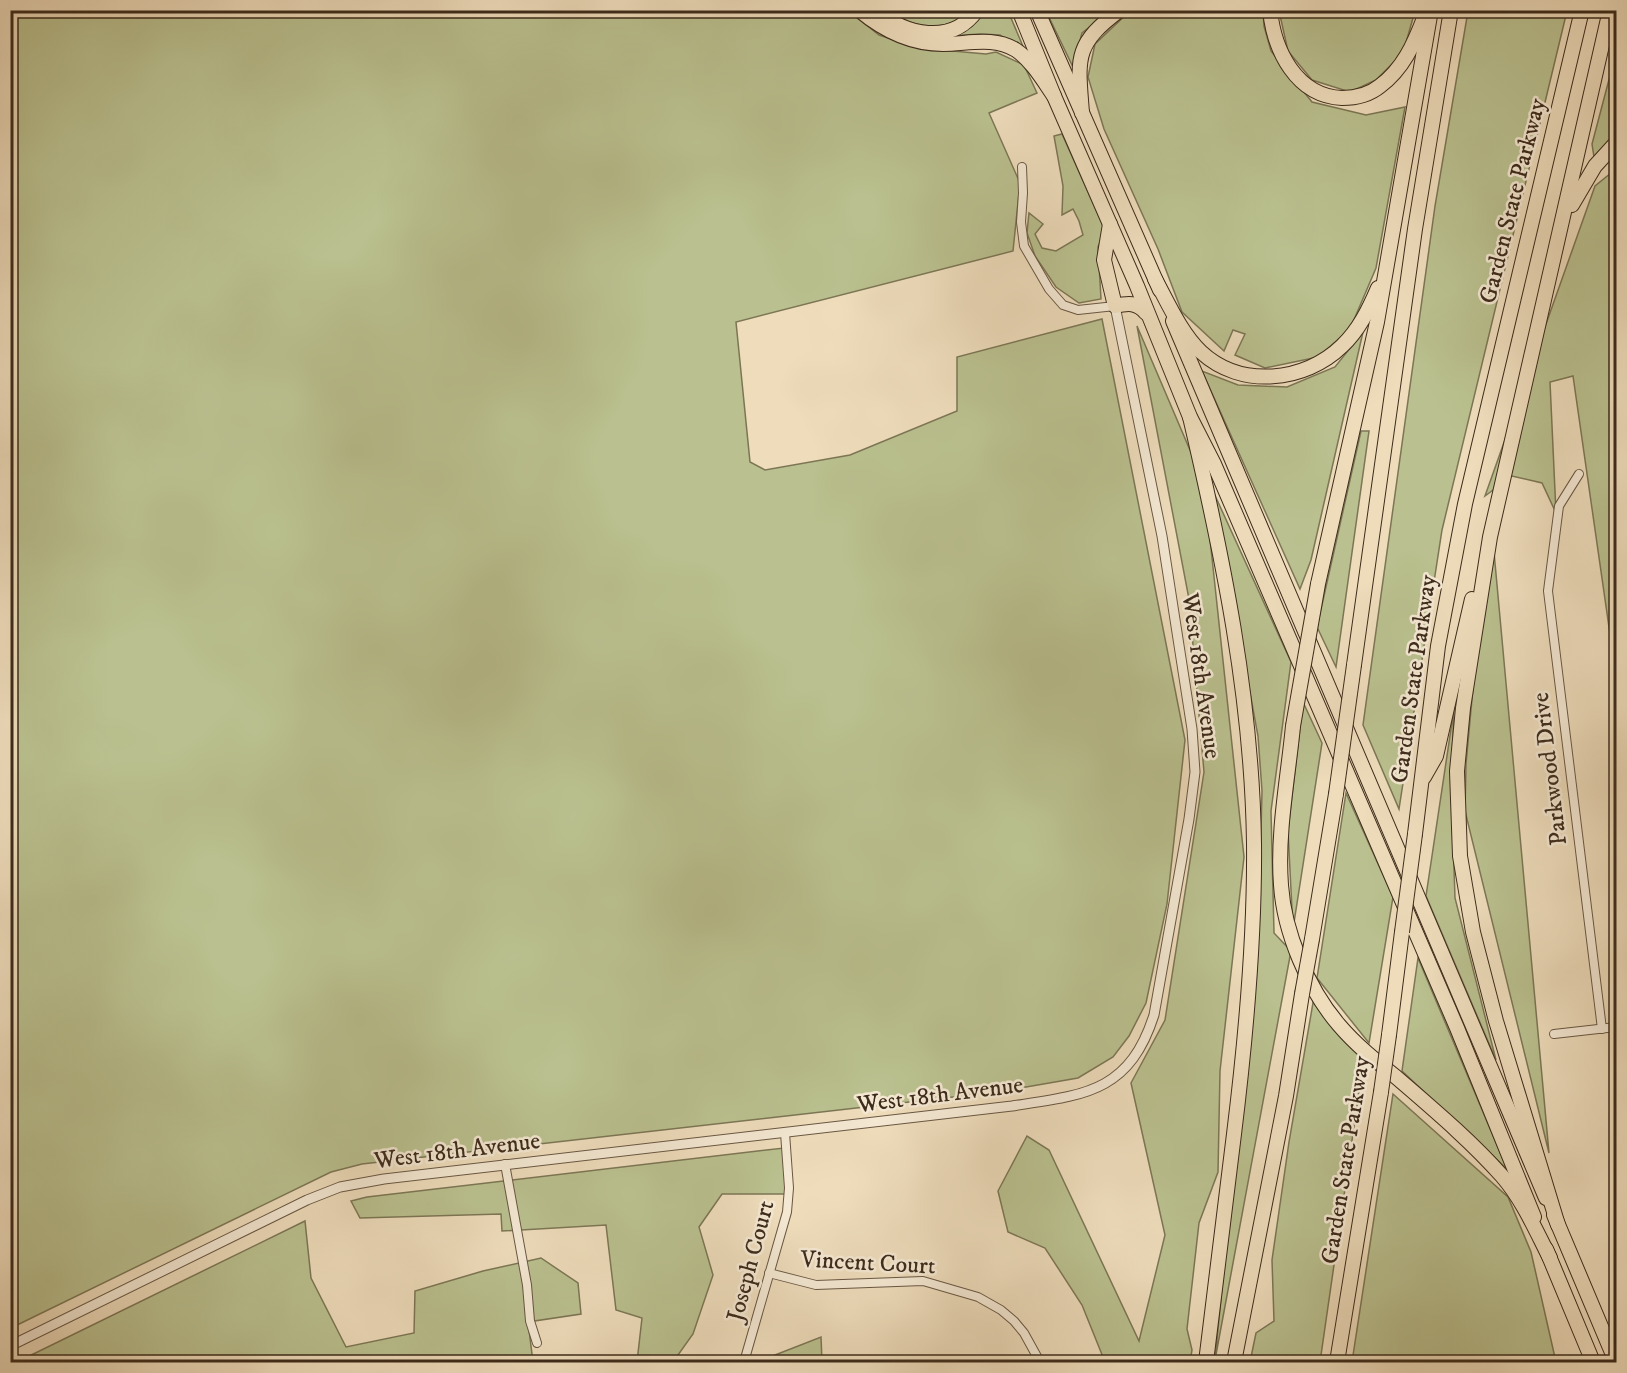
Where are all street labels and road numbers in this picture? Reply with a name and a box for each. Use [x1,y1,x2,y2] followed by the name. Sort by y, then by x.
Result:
[1473,95,1553,307] street label: Garden State Parkway
[1385,572,1444,785] street label: Garden State Parkway
[1174,590,1227,761] street label: West 18th Avenue
[1526,691,1574,847] street label: Parkwood Drive
[1315,1053,1377,1266] street label: Garden State Parkway
[854,1070,1025,1120] street label: West 18th Avenue
[371,1126,542,1176] street label: West 18th Avenue
[720,1197,782,1327] street label: Joseph Court
[799,1244,937,1282] street label: Vincent Court

